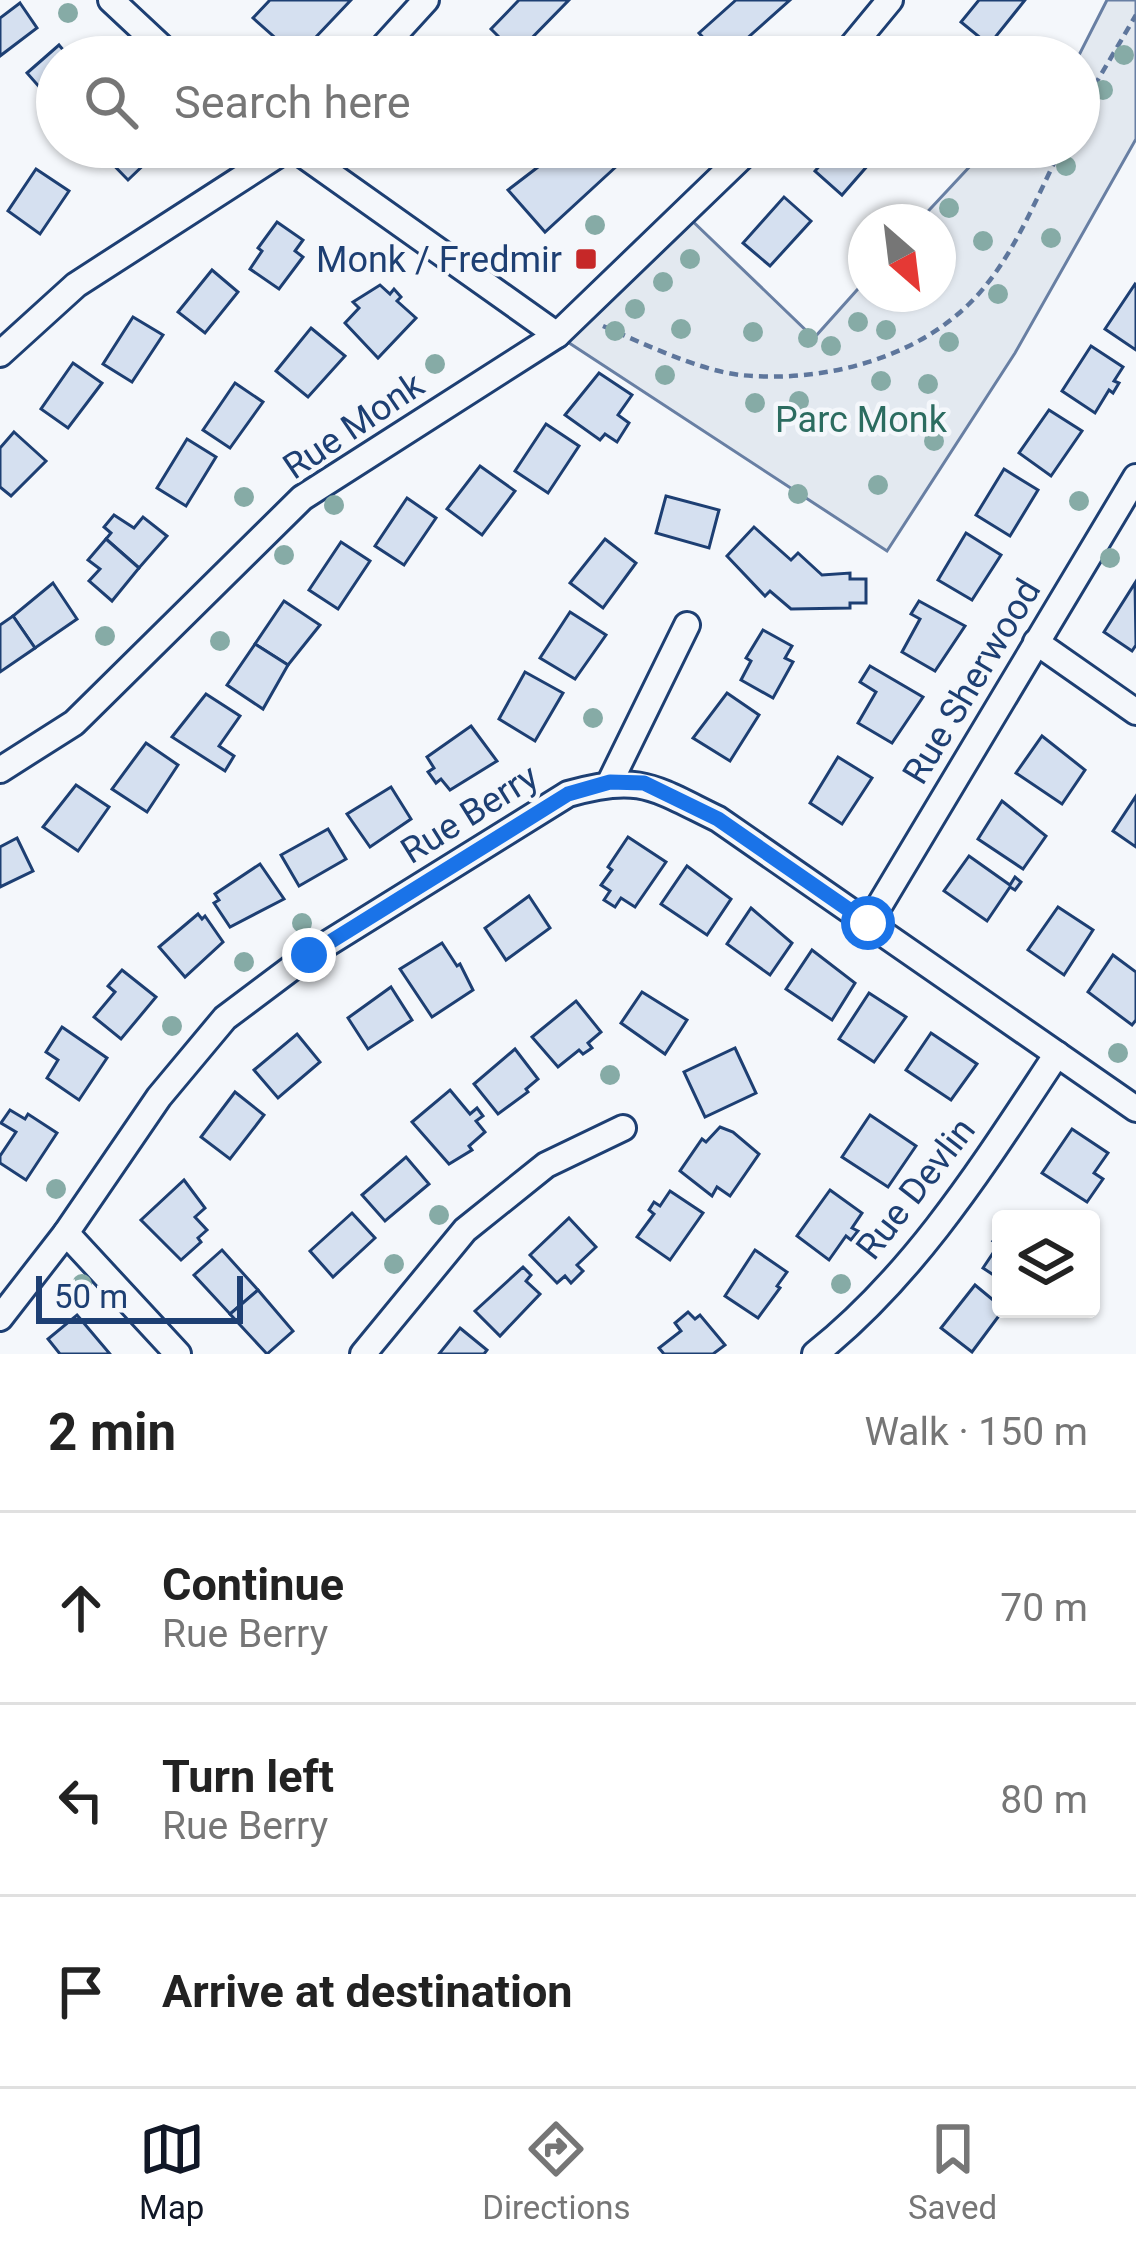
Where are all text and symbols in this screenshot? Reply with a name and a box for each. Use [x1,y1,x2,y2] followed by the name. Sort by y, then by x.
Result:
[36,36,1100,168] search box
[78,69,144,135] icon: search
[174,76,411,129] text: Search here
[848,204,956,312] north arrow
[316,239,562,281] place label: Monk / Fredmir
[573,246,599,272] marker: Monk / Fredmir
[275,363,432,488] street label: Rue Monk
[775,399,948,441] park label: Parc Monk
[894,572,1049,791] street label: Rue Sherwood
[393,755,546,872] street label: Rue Berry
[841,896,895,950] route start
[282,928,336,982] route end
[848,1110,984,1267] street label: Rue Devlin
[992,1210,1100,1318] map controls
[992,1210,1100,1318] button: layers
[36,1270,243,1323] scale bar
[54,1277,128,1316] text: 50 m
[48,1403,176,1462] text: 2 min
[864,1409,1088,1455] text: Walk · 150 m
[162,1558,344,1611] text: Continue
[48,1575,114,1641] icon: ahead
[1000,1585,1088,1631] text: 70 m
[162,1611,328,1657] text: Rue Berry
[162,1750,334,1803] text: Turn left
[48,1767,114,1833] icon: left
[1000,1777,1088,1823] text: 80 m
[162,1803,328,1849] text: Rue Berry
[48,1959,114,2025] icon: arrive
[162,1965,573,2018] text: Arrive at destination
[139,2116,205,2227] tab: Map
[482,2116,631,2227] tab: Directions
[908,2116,997,2227] tab: Saved

